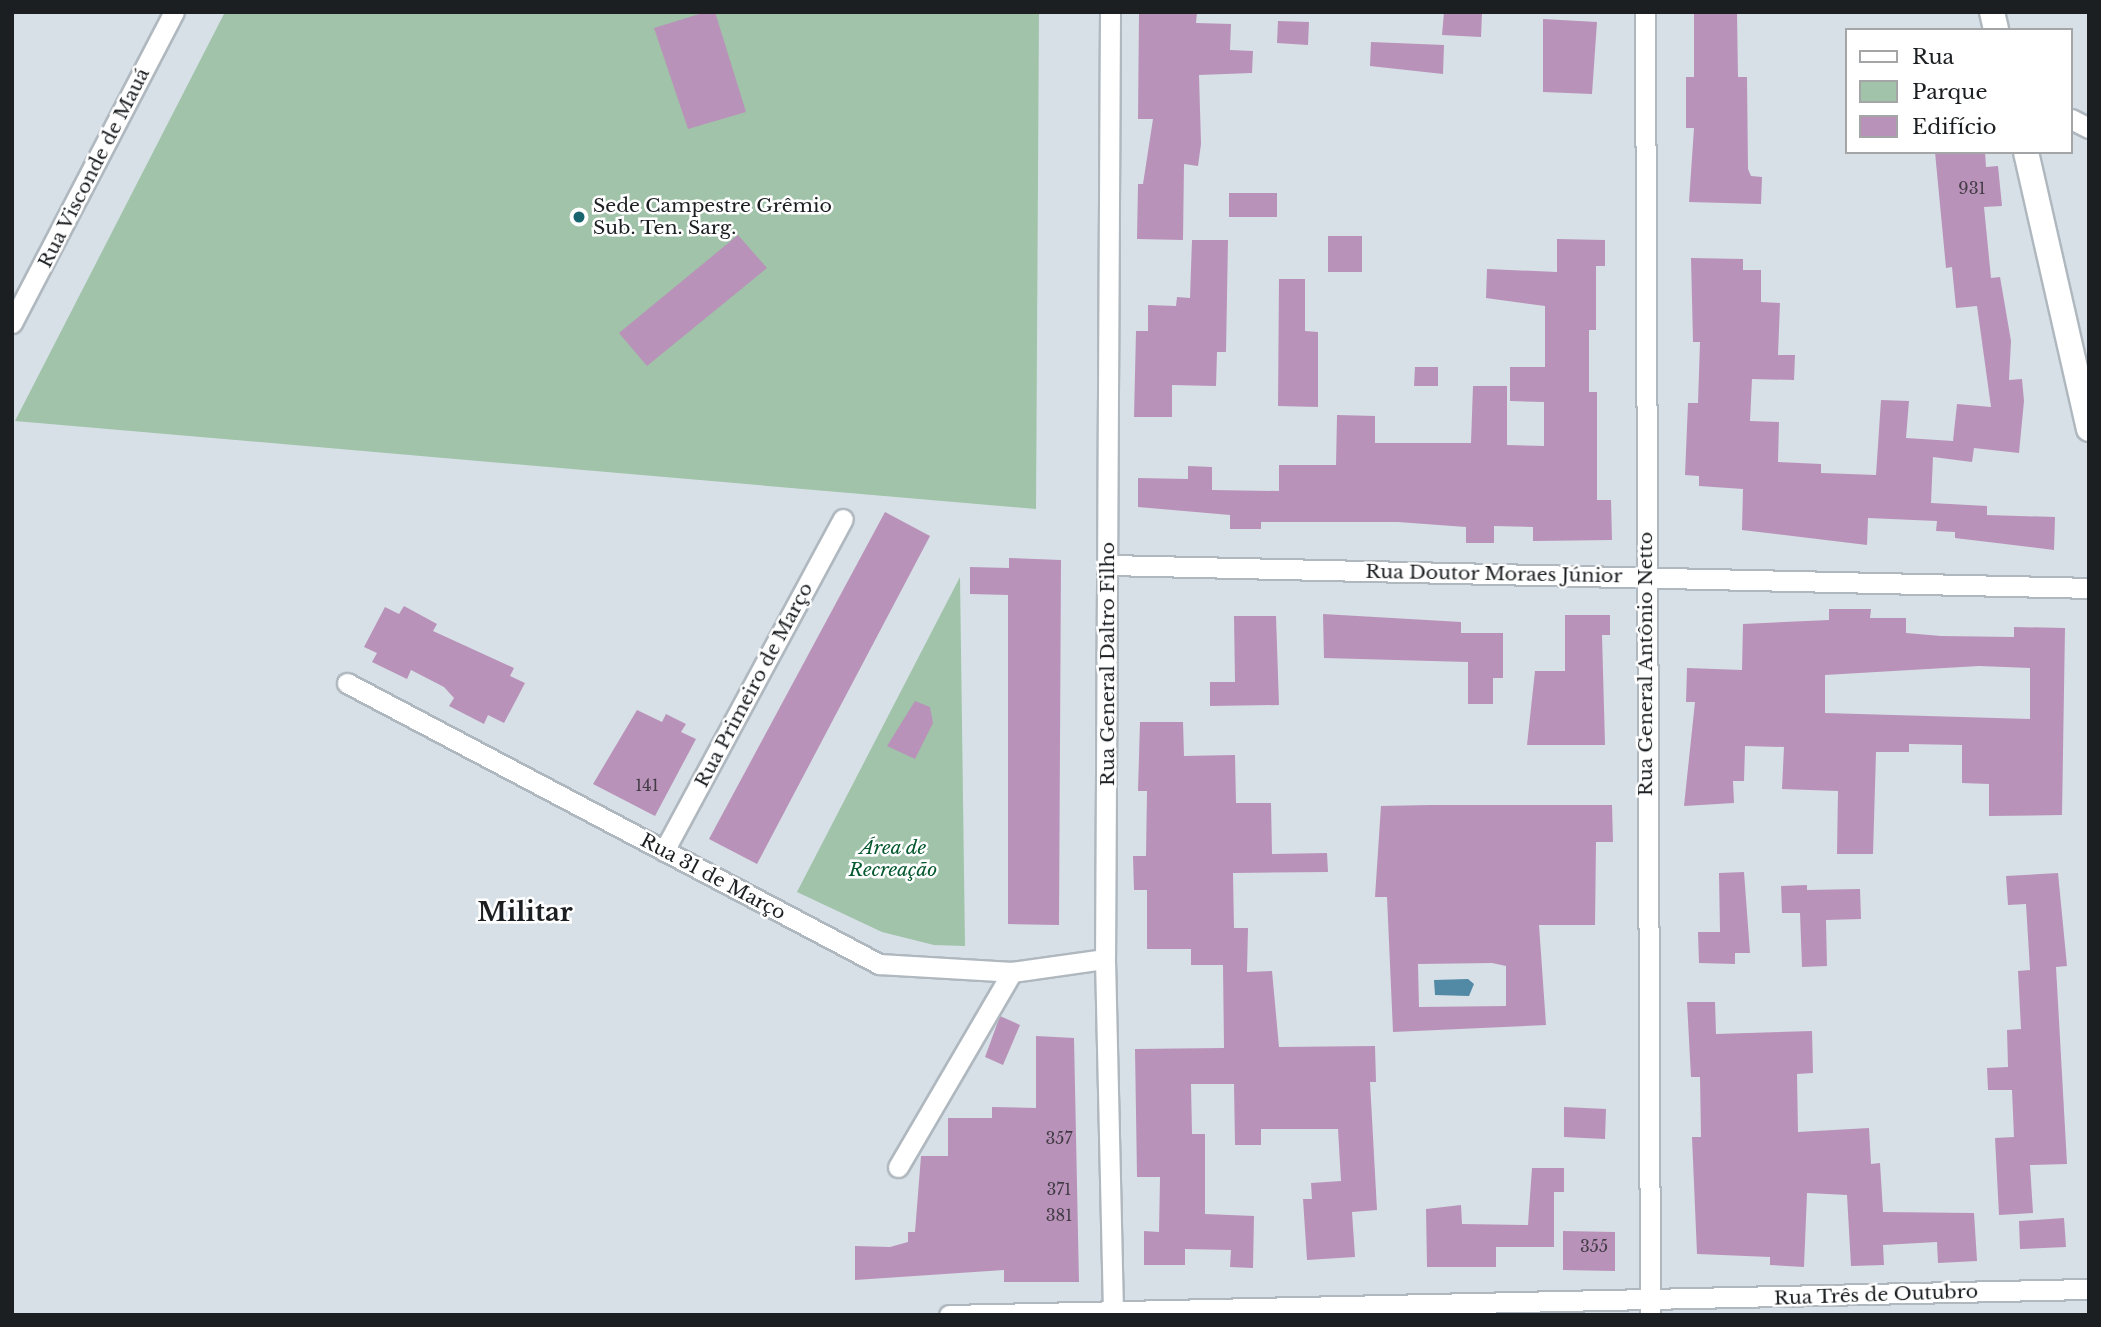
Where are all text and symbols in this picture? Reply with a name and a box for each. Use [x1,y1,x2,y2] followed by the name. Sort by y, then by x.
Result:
[1846,28,2073,154] legend
[1912,44,1954,70] text: Rua
[33,64,155,272] street label: Rua Visconde de Mauá
[1912,79,1987,105] text: Parque
[1912,114,1997,140] text: Edifício
[1958,178,1986,198] house number: 931
[593,195,832,239] place label: Sede Campestre Grêmio Sub. Ten. Sarg.
[571,209,587,225] marker: Sede Campestre Grêmio Sub. Ten. Sarg.
[1635,531,1657,797] street label: Rua General Antônio Netto
[1097,542,1119,786] street label: Rua General Daltro Filho
[1365,560,1623,588] street label: Rua Doutor Moraes Júnior
[690,579,818,791] street label: Rua Primeiro de Março
[635,775,659,795] house number: 141
[636,829,790,925] street label: Rua 31 de Março
[849,837,937,881] park label: Área de Recreação
[477,897,573,929] district label: Militar
[1046,1128,1072,1148] house number: 357
[1046,1179,1072,1199] house number: 371
[1046,1205,1072,1225] house number: 381
[1580,1236,1608,1256] house number: 355
[1773,1280,1979,1310] street label: Rua Três de Outubro

